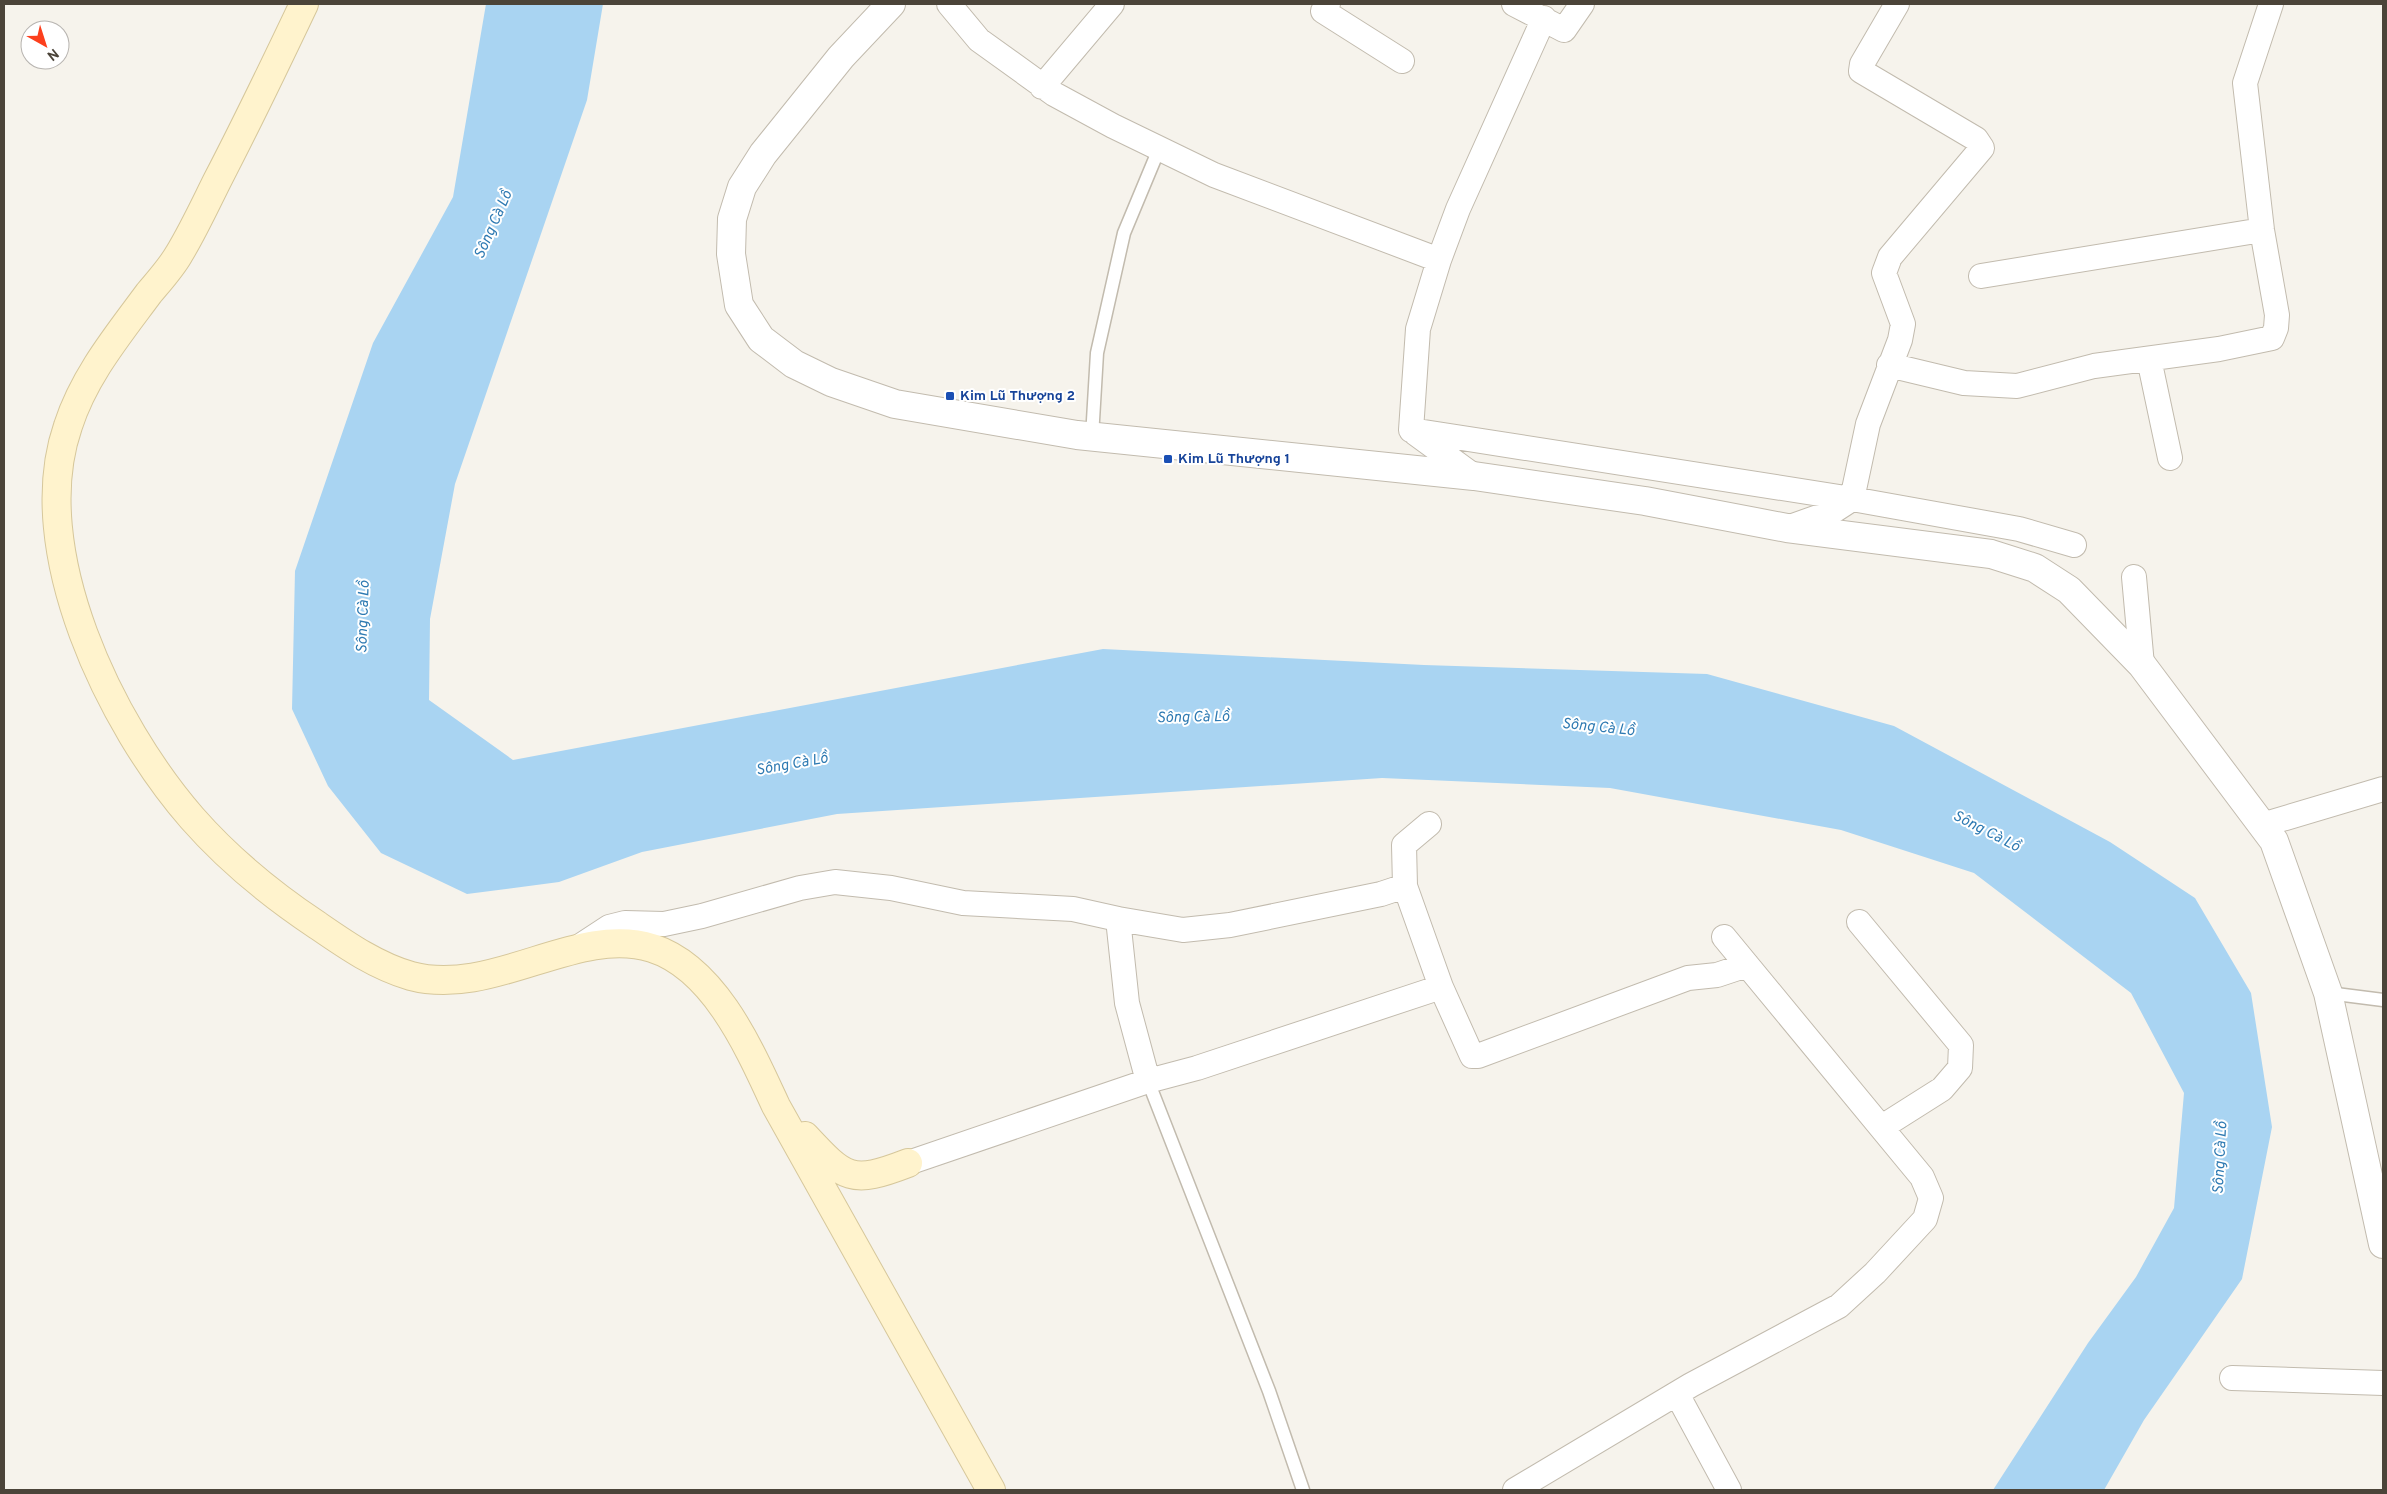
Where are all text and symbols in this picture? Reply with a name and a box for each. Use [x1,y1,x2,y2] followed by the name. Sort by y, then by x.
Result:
[20,20,70,70] north arrow
[43,44,61,64] text: N
[470,186,518,262] water label: Sông Cà Lồ
[960,388,1075,405] place label: Kim Lũ Thượng 2
[944,390,956,402] marker: Kim Lũ Thượng 2
[1178,451,1290,468] place label: Kim Lũ Thượng 1
[1162,453,1174,465] marker: Kim Lũ Thượng 1
[352,578,375,654] water label: Sông Cà Lồ
[1156,707,1232,728] water label: Sông Cà Lồ
[1561,714,1637,741] water label: Sông Cà Lồ
[754,748,832,781] water label: Sông Cà Lồ
[1949,806,2025,858] water label: Sông Cà Lồ
[2209,1119,2232,1195] water label: Sông Cà Lồ

